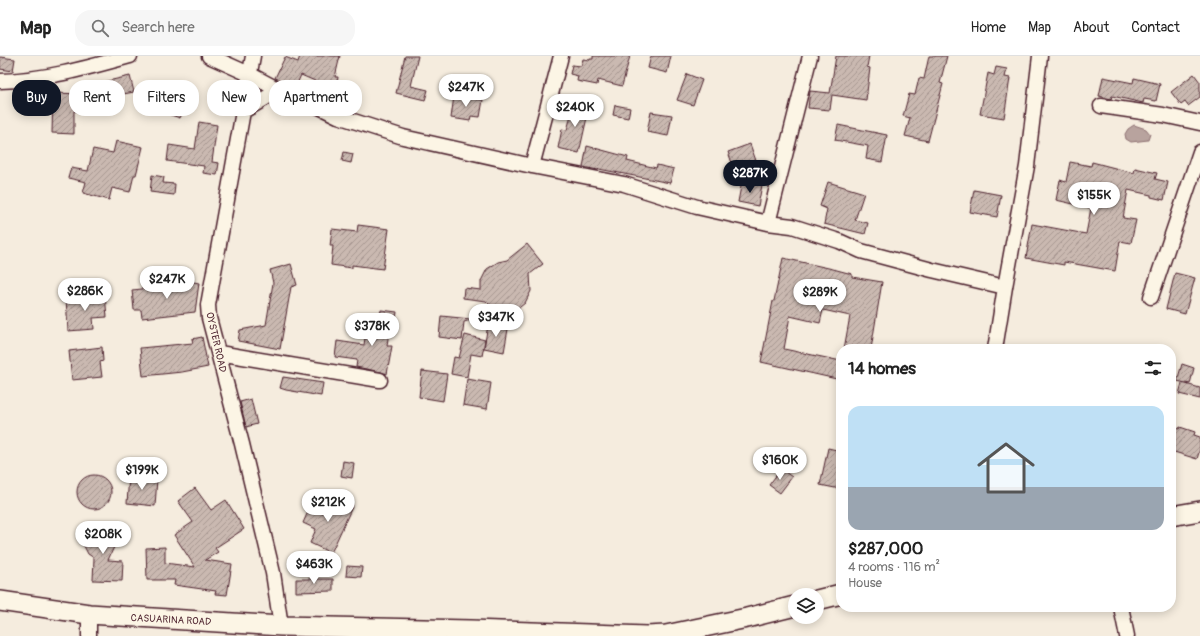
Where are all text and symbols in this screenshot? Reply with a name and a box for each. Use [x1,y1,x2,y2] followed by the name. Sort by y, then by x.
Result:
[75,10,355,46] search box
[20,16,51,40] text: Map
[89,17,111,39] icon: search
[121,18,195,37] text: Search here
[971,19,1006,36] text: Home
[1028,19,1051,36] text: Map
[1073,19,1109,36] text: About
[1131,19,1180,36] text: Contact
[438,74,494,108] pin: $247K
[448,79,484,95] text: $247K
[12,80,61,116] chip: Buy
[69,80,125,116] chip: Rent
[133,80,199,116] chip: Filters
[207,80,261,116] chip: New
[269,80,362,116] chip: Apartment
[547,94,603,128] pin: $240K
[556,99,594,115] text: $240K
[722,160,778,194] pin: $287K
[732,165,768,181] text: $287K
[1066,182,1122,216] pin: $155K
[1077,187,1111,203] text: $155K
[139,266,195,300] pin: $247K
[149,271,185,287] text: $247K
[57,278,113,312] pin: $286K
[792,279,848,313] pin: $289K
[67,283,103,299] text: $286K
[802,284,838,300] text: $289K
[468,304,524,338] pin: $347K
[478,309,514,325] text: $347K
[203,311,229,374] street label: OYSTER ROAD
[344,313,400,347] pin: $378K
[354,318,390,334] text: $378K
[1142,357,1164,379] icon: filters
[848,358,916,379] text: 14 homes
[970,432,1042,504] icon: home
[752,447,808,481] pin: $160K
[762,452,798,468] text: $160K
[114,457,170,491] pin: $199K
[125,462,159,478] text: $199K
[300,489,356,523] pin: $212K
[311,494,345,510] text: $212K
[75,521,131,555] pin: $208K
[84,526,122,542] text: $208K
[848,538,923,559] text: $287,000
[286,551,342,585] pin: $463K
[295,556,333,572] text: $463K
[848,559,940,575] text: 4 rooms · 116 m²
[848,575,882,591] text: House
[788,588,824,624] map controls
[788,588,824,624] button: layers
[130,612,211,628] street label: CASUARINA ROAD

